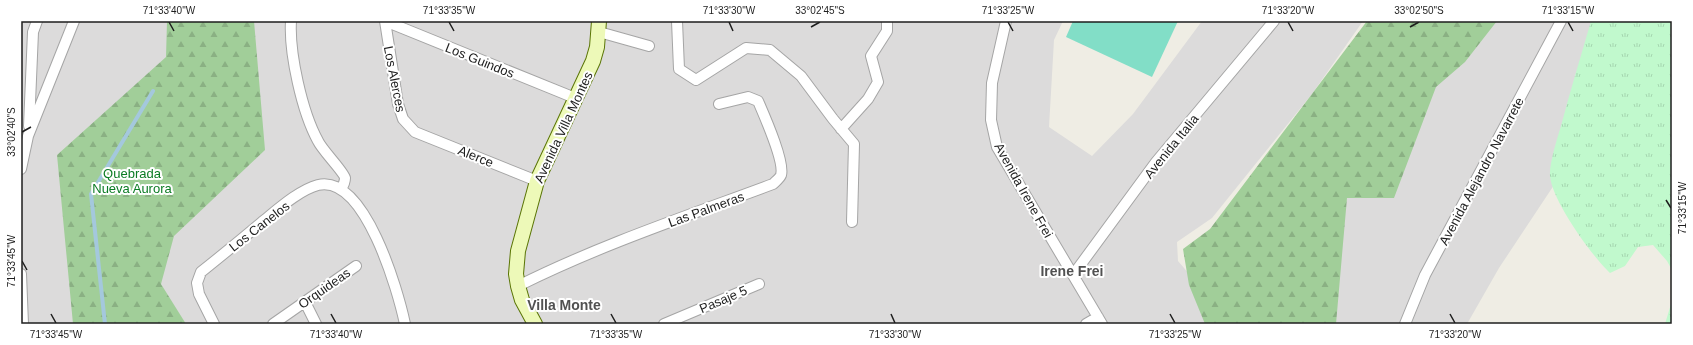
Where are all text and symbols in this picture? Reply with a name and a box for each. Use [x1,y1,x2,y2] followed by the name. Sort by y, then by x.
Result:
[143,5,196,16] text: 71°33'40"W
[423,5,476,16] text: 71°33'35"W
[703,5,756,16] text: 71°33'30"W
[795,5,845,16] text: 33°02'45"S
[982,5,1035,16] text: 71°33'25"W
[1262,5,1315,16] text: 71°33'20"W
[1394,5,1444,16] text: 33°02'50"S
[1542,5,1595,16] text: 71°33'15"W
[443,40,517,81] street label: Los Guindos
[381,45,408,114] street label: Los Alerces
[531,69,596,185] street label: Avenida Villa Montes
[1436,95,1527,248] street label: Avenida Alejandro Navarrete
[6,107,17,157] text: 33°02'40"S
[1141,111,1202,181] street label: Avenida Italia
[991,140,1056,240] street label: Avenida Irene Frei
[456,143,496,170] street label: Alerce
[92,166,173,196] park label: Quebrada Nueva Aurora
[1677,181,1688,234] text: 71°33'15"W
[666,189,747,230] street label: Las Palmeras
[226,198,293,255] street label: Los Canelos
[6,234,17,287] text: 71°33'45"W
[1040,263,1104,279] district label: Irene Frei
[295,265,354,312] street label: Orquideas
[697,283,749,316] street label: Pasaje 5
[527,297,601,313] district label: Villa Monte
[30,329,83,340] text: 71°33'45"W
[310,329,363,340] text: 71°33'40"W
[590,329,643,340] text: 71°33'35"W
[869,329,922,340] text: 71°33'30"W
[1149,329,1202,340] text: 71°33'25"W
[1429,329,1482,340] text: 71°33'20"W

